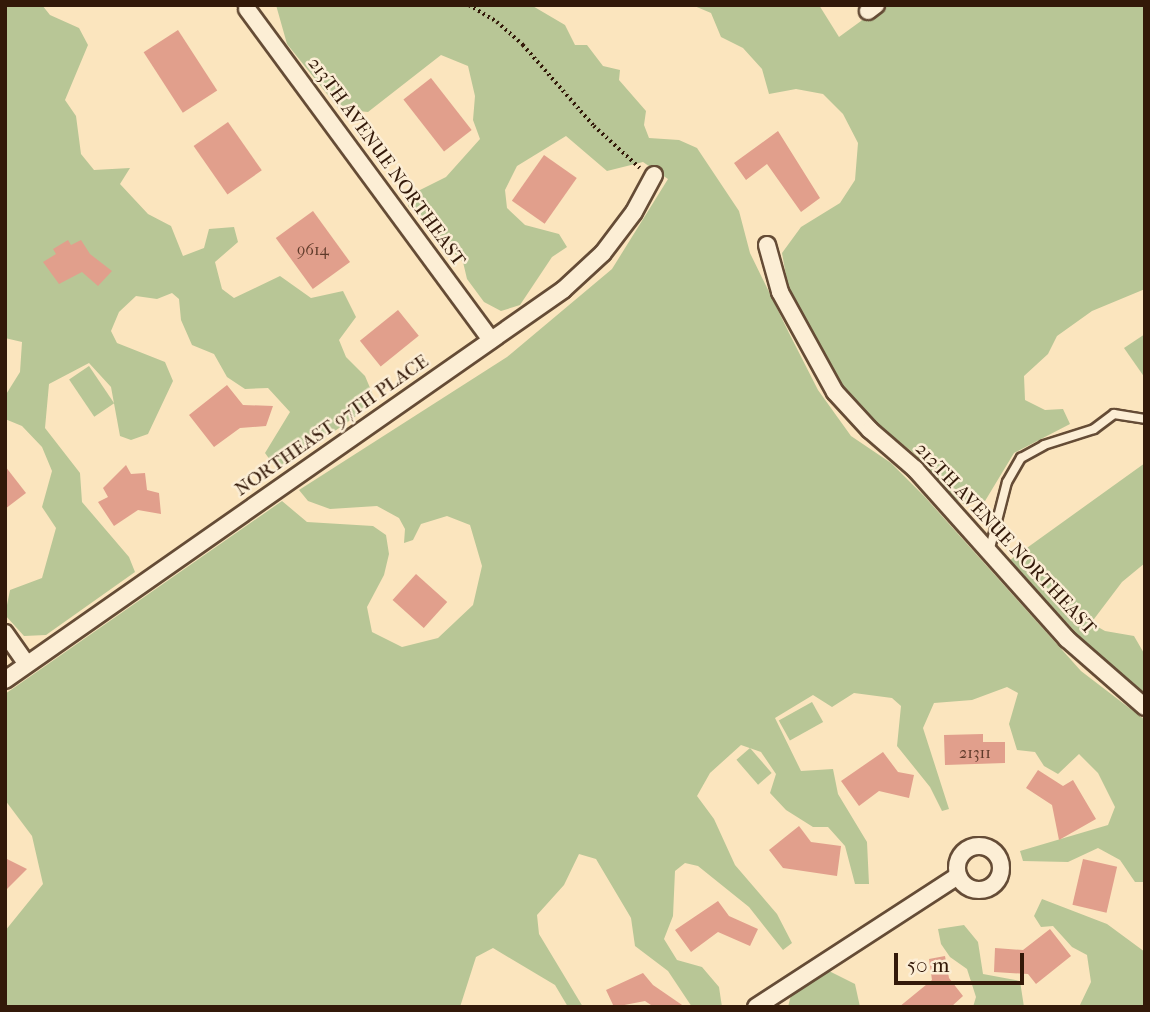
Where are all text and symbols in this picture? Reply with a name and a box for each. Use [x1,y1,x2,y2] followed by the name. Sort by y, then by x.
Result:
[302,53,470,271] street label: 213TH AVENUE NORTHEAST
[297,240,329,260] house number: 9614
[231,350,433,502] street label: NORTHEAST 97TH PLACE
[910,438,1100,640] street label: 212TH AVENUE NORTHEAST
[959,743,991,763] house number: 21311
[898,939,1028,983] scale bar
[907,953,950,977] text: 50 m

